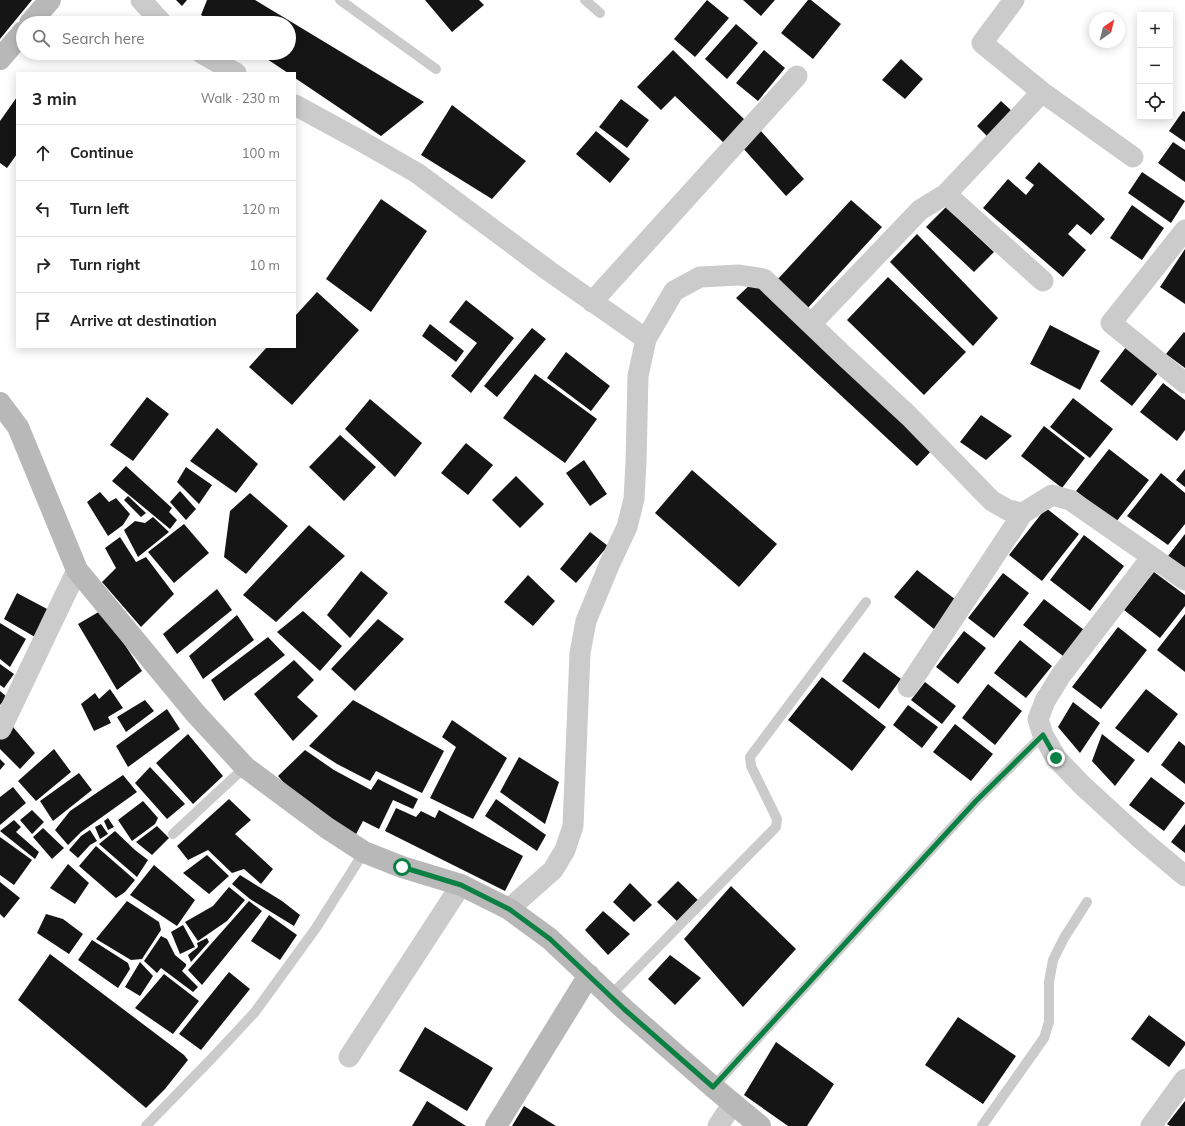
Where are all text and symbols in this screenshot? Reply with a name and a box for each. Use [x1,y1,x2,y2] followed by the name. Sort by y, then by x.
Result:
[1089,12,1125,48] north arrow
[1137,12,1173,120] map controls
[1137,12,1173,48] button: +
[16,16,296,60] search box
[30,27,52,49] icon: search
[62,29,144,48] text: Search here
[1137,48,1173,84] button: −
[1137,84,1173,120] button: locate
[32,88,77,109] text: 3 min
[201,90,280,106] text: Walk · 230 m
[32,142,54,164] icon: ahead
[70,143,133,162] text: Continue
[242,145,280,161] text: 100 m
[32,198,54,220] icon: left
[70,199,129,218] text: Turn left
[242,201,280,217] text: 120 m
[32,254,54,276] icon: right
[70,255,140,274] text: Turn right
[250,257,280,273] text: 10 m
[32,310,54,332] icon: arrive
[70,311,217,330] text: Arrive at destination
[1047,749,1065,767] route end
[393,858,411,876] route start

